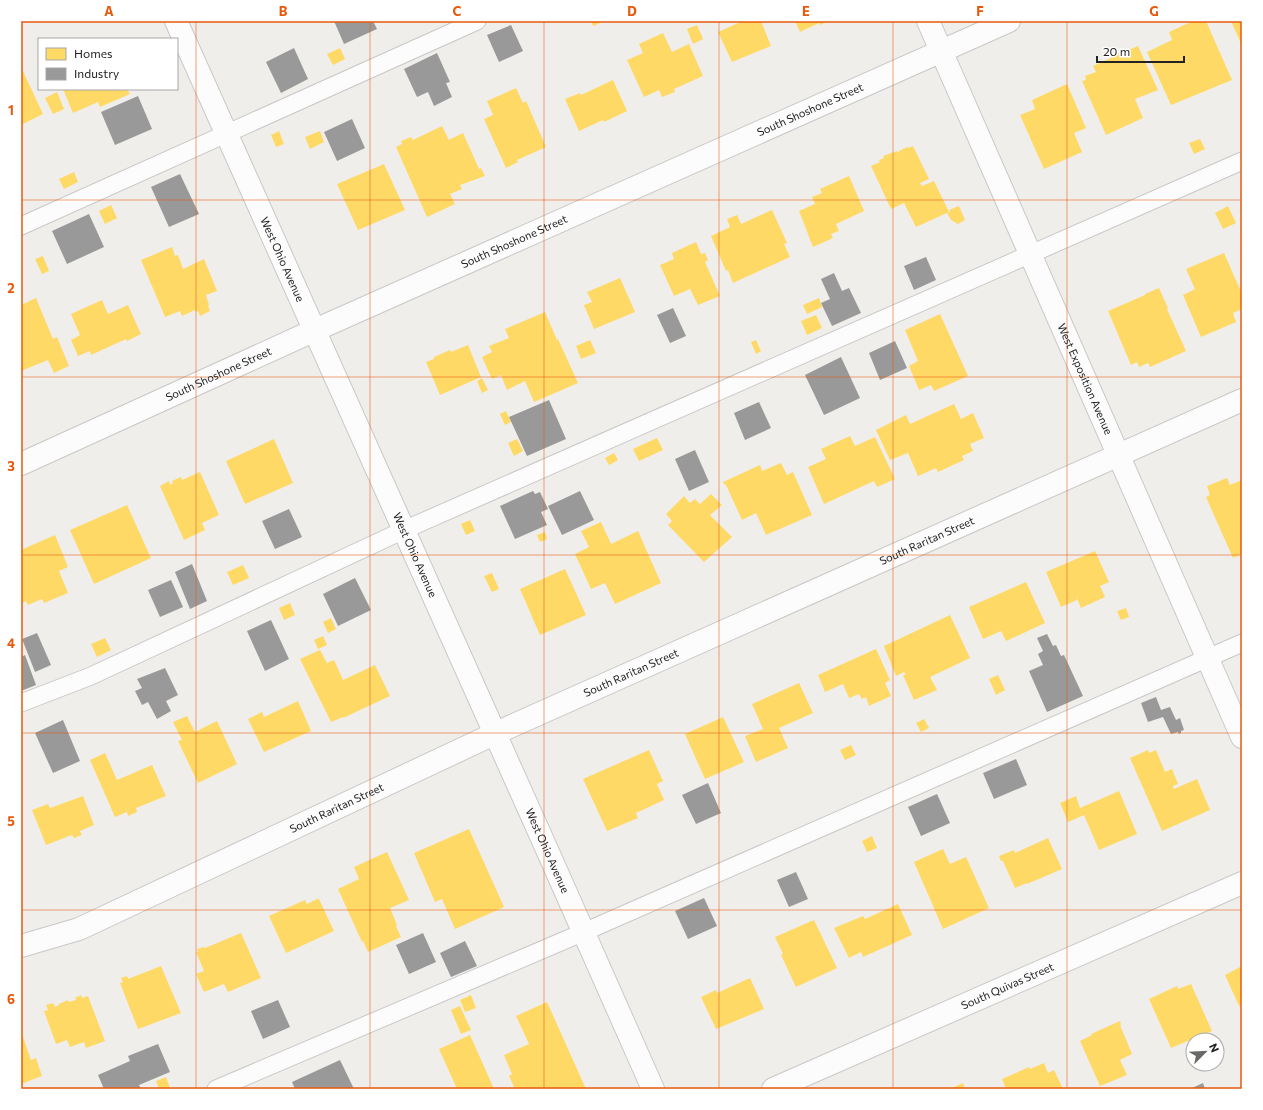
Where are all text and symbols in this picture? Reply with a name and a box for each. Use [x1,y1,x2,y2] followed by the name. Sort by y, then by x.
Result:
[104,3,114,19] text: A
[279,3,288,19] text: B
[453,3,462,19] text: C
[627,3,637,19] text: D
[802,3,810,19] text: E
[976,3,984,19] text: F
[1149,3,1159,19] text: G
[38,38,178,90] legend
[1097,38,1184,64] scale bar
[1103,44,1130,58] text: 20 m
[74,46,112,60] text: Homes
[74,66,119,80] text: Industry
[755,80,865,138] street label: South Shoshone Street
[8,102,14,118] text: 1
[459,212,569,270] street label: South Shoshone Street
[258,215,307,304] street label: West Ohio Avenue
[7,280,15,296] text: 2
[1055,321,1116,437] street label: West Exposition Avenue
[163,344,274,403] street label: South Shoshone Street
[7,458,15,474] text: 3
[391,510,440,599] street label: West Ohio Avenue
[877,513,976,567] street label: South Raritan Street
[7,635,15,651] text: 4
[581,645,681,699] street label: South Raritan Street
[287,780,386,835] street label: South Raritan Street
[523,806,572,895] street label: West Ohio Avenue
[7,813,15,829] text: 5
[959,959,1056,1012] street label: South Quivas Street
[7,991,15,1007] text: 6
[1185,1032,1225,1072] north arrow
[1207,1041,1222,1054] text: N

